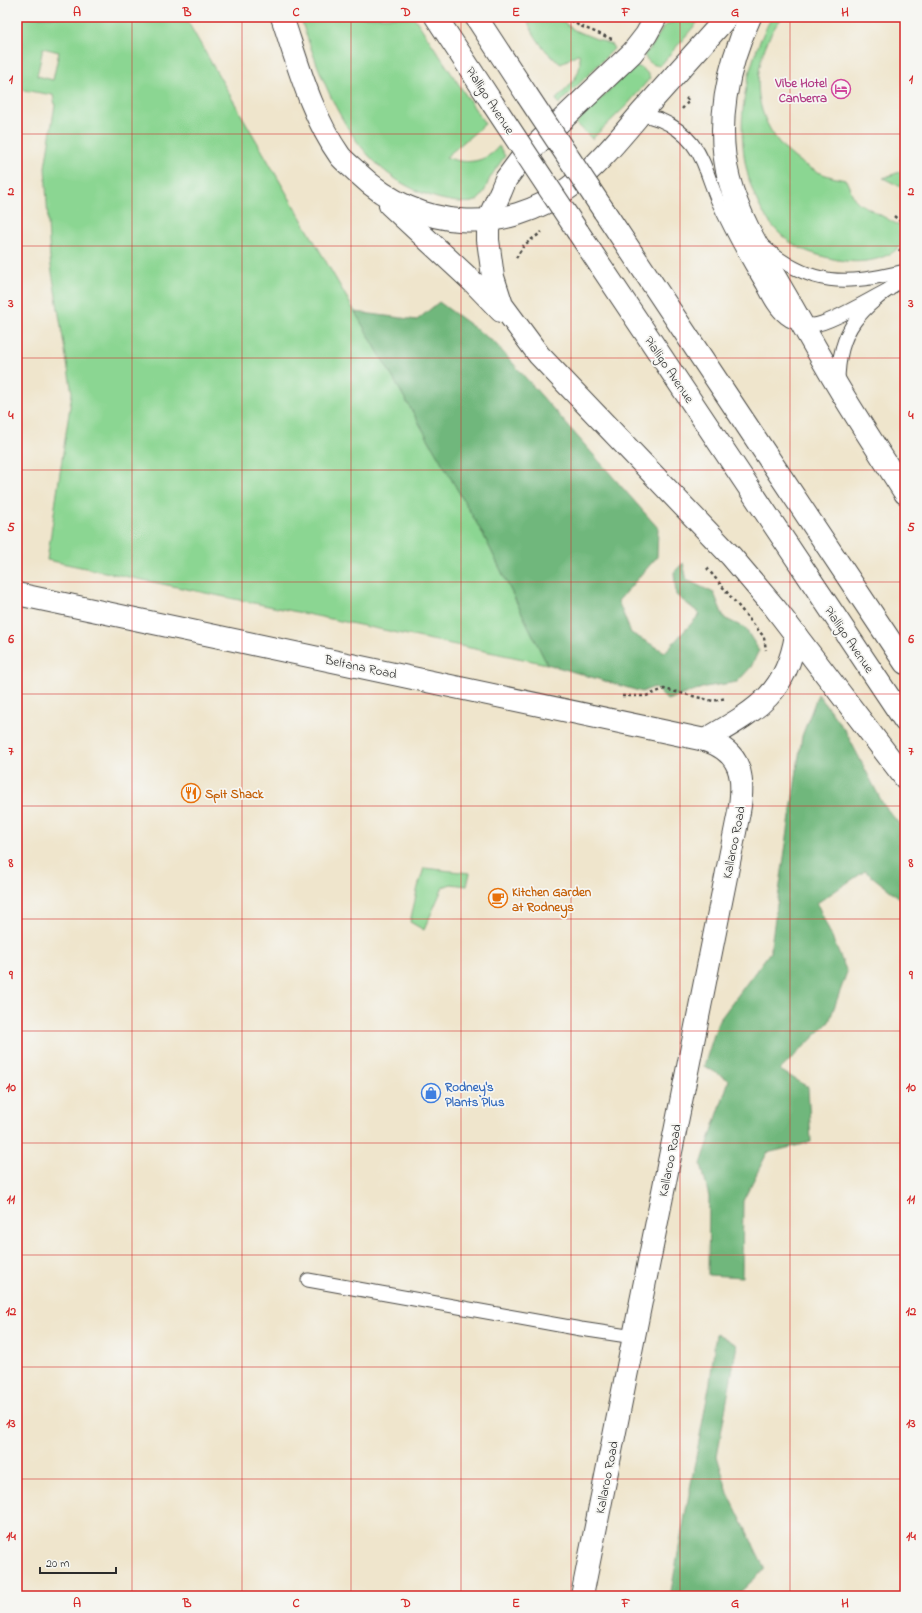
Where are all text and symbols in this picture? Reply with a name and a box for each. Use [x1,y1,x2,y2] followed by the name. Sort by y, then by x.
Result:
[73,3,81,22] text: A
[182,3,192,22] text: B
[292,3,300,22] text: C
[400,3,411,22] text: D
[512,3,520,22] text: E
[621,3,631,22] text: F
[731,3,739,22] text: G
[841,3,849,22] text: H
[460,63,519,139] street label: Pialligo Avenue
[9,70,14,89] text: 1
[909,70,914,89] text: 1
[774,74,827,108] place label: Vibe Hotel Canberra
[830,78,852,100] hotel icon: Vibe Hotel Canberra
[7,182,15,201] text: 2
[907,182,915,201] text: 2
[7,294,14,313] text: 3
[907,294,914,313] text: 3
[638,332,698,408] street label: Pialligo Avenue
[7,406,14,425] text: 4
[907,406,914,425] text: 4
[7,518,15,537] text: 5
[907,518,915,537] text: 5
[818,602,878,678] street label: Pialligo Avenue
[7,630,14,649] text: 6
[907,630,914,649] text: 6
[322,650,399,685] street label: Beltana Road
[8,742,14,761] text: 7
[908,742,914,761] text: 7
[180,782,202,804] restaurant icon: Spit Shack
[205,785,264,804] place label: Spit Shack
[718,804,751,880] street label: Kallaroo Road
[8,854,14,873] text: 8
[908,854,914,873] text: 8
[512,883,592,919] place label: Kitchen Garden at Rodneys
[487,887,509,909] cafe icon: Kitchen Garden at Rodneys
[8,966,14,985] text: 9
[908,966,914,985] text: 9
[6,1078,16,1097] text: 10
[444,1078,505,1112] place label: Rodney's Plants Plus
[906,1078,916,1097] text: 10
[420,1082,442,1104] shop icon: Rodney's Plants Plus
[654,1122,687,1198] street label: Kallaroo Road
[7,1190,16,1209] text: 11
[907,1190,916,1209] text: 11
[6,1302,17,1321] text: 12
[906,1302,917,1321] text: 12
[6,1414,16,1433] text: 13
[906,1414,916,1433] text: 13
[591,1439,624,1515] street label: Kallaroo Road
[6,1527,16,1546] text: 14
[906,1527,916,1546] text: 14
[40,1549,116,1575] scale bar
[46,1555,69,1573] text: 20 m
[73,1594,81,1613] text: A
[182,1594,192,1613] text: B
[292,1594,300,1613] text: C
[400,1594,411,1613] text: D
[512,1594,520,1613] text: E
[621,1594,631,1613] text: F
[731,1594,739,1613] text: G
[841,1594,849,1613] text: H

